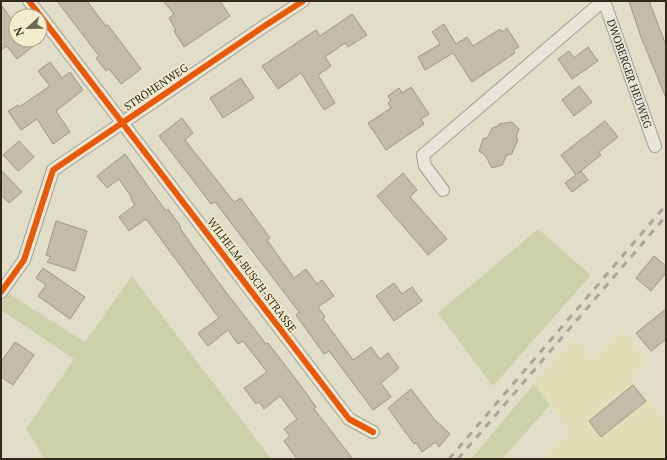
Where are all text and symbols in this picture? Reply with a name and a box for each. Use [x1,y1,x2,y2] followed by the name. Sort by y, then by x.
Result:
[8,8,48,48] north arrow
[604,17,655,131] street label: DWOBERGER HEUWEG
[10,25,27,38] text: N
[121,60,191,114] street label: STRÖHENWEG
[204,215,300,335] street label: WILHELM-BUSCH-STRASSE

